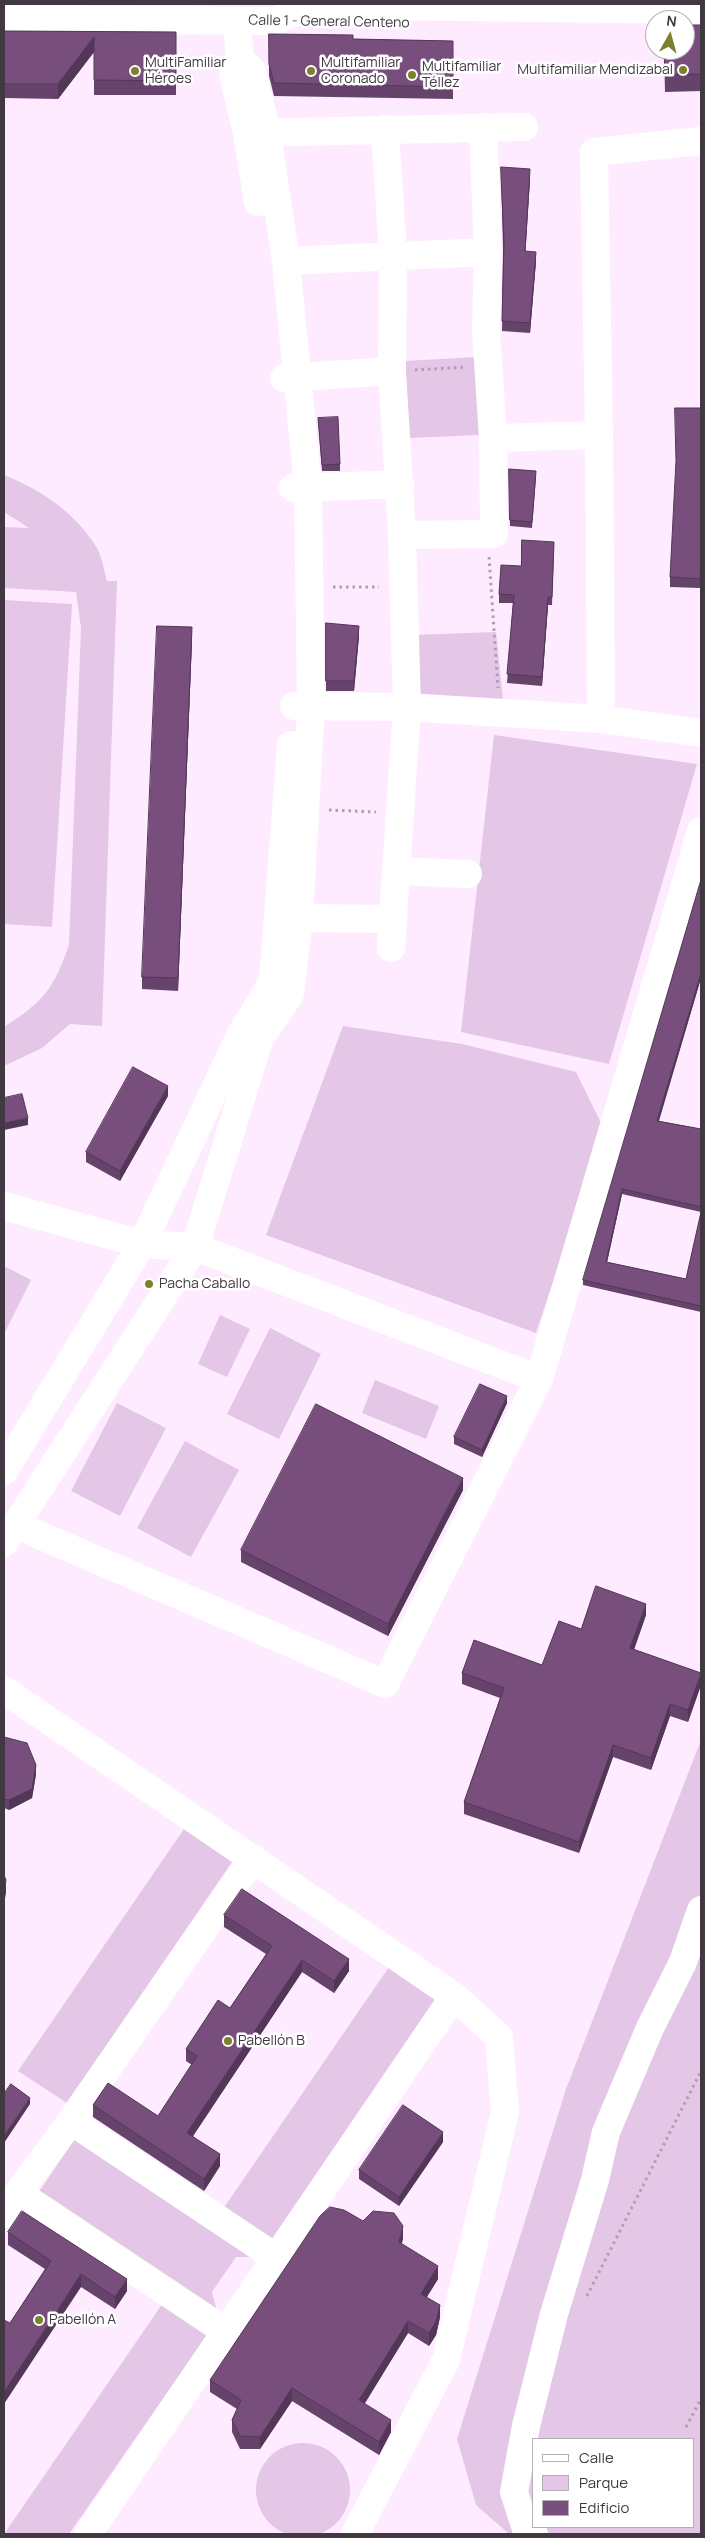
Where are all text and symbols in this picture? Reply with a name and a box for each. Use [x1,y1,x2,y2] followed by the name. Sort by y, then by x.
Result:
[645,10,695,60] north arrow
[666,11,678,31] text: N
[248,12,410,32] street label: Calle 1 - General Centeno
[145,55,226,88] place label: MultiFamiliar Héroes
[321,55,400,88] place label: Multifamiliar Coronado
[422,59,501,92] place label: Multifamiliar Téllez
[517,62,673,78] place label: Multifamiliar Mendizabal
[677,64,689,76] marker: Multifamiliar Mendizabal
[129,65,141,77] marker: MultiFamiliar Héroes
[305,65,317,77] marker: Multifamiliar Coronado
[406,69,418,81] marker: Multifamiliar Téllez
[159,1276,250,1292] place label: Pacha Caballo
[143,1278,155,1290] marker: Pacha Caballo
[238,2033,305,2049] place label: Pabellón B
[222,2035,234,2047] marker: Pabellón B
[49,2312,116,2328] place label: Pabellón A
[33,2314,45,2326] marker: Pabellón A
[532,2438,695,2528] legend
[579,2447,614,2468] text: Calle
[579,2472,628,2493] text: Parque
[579,2497,629,2518] text: Edificio

